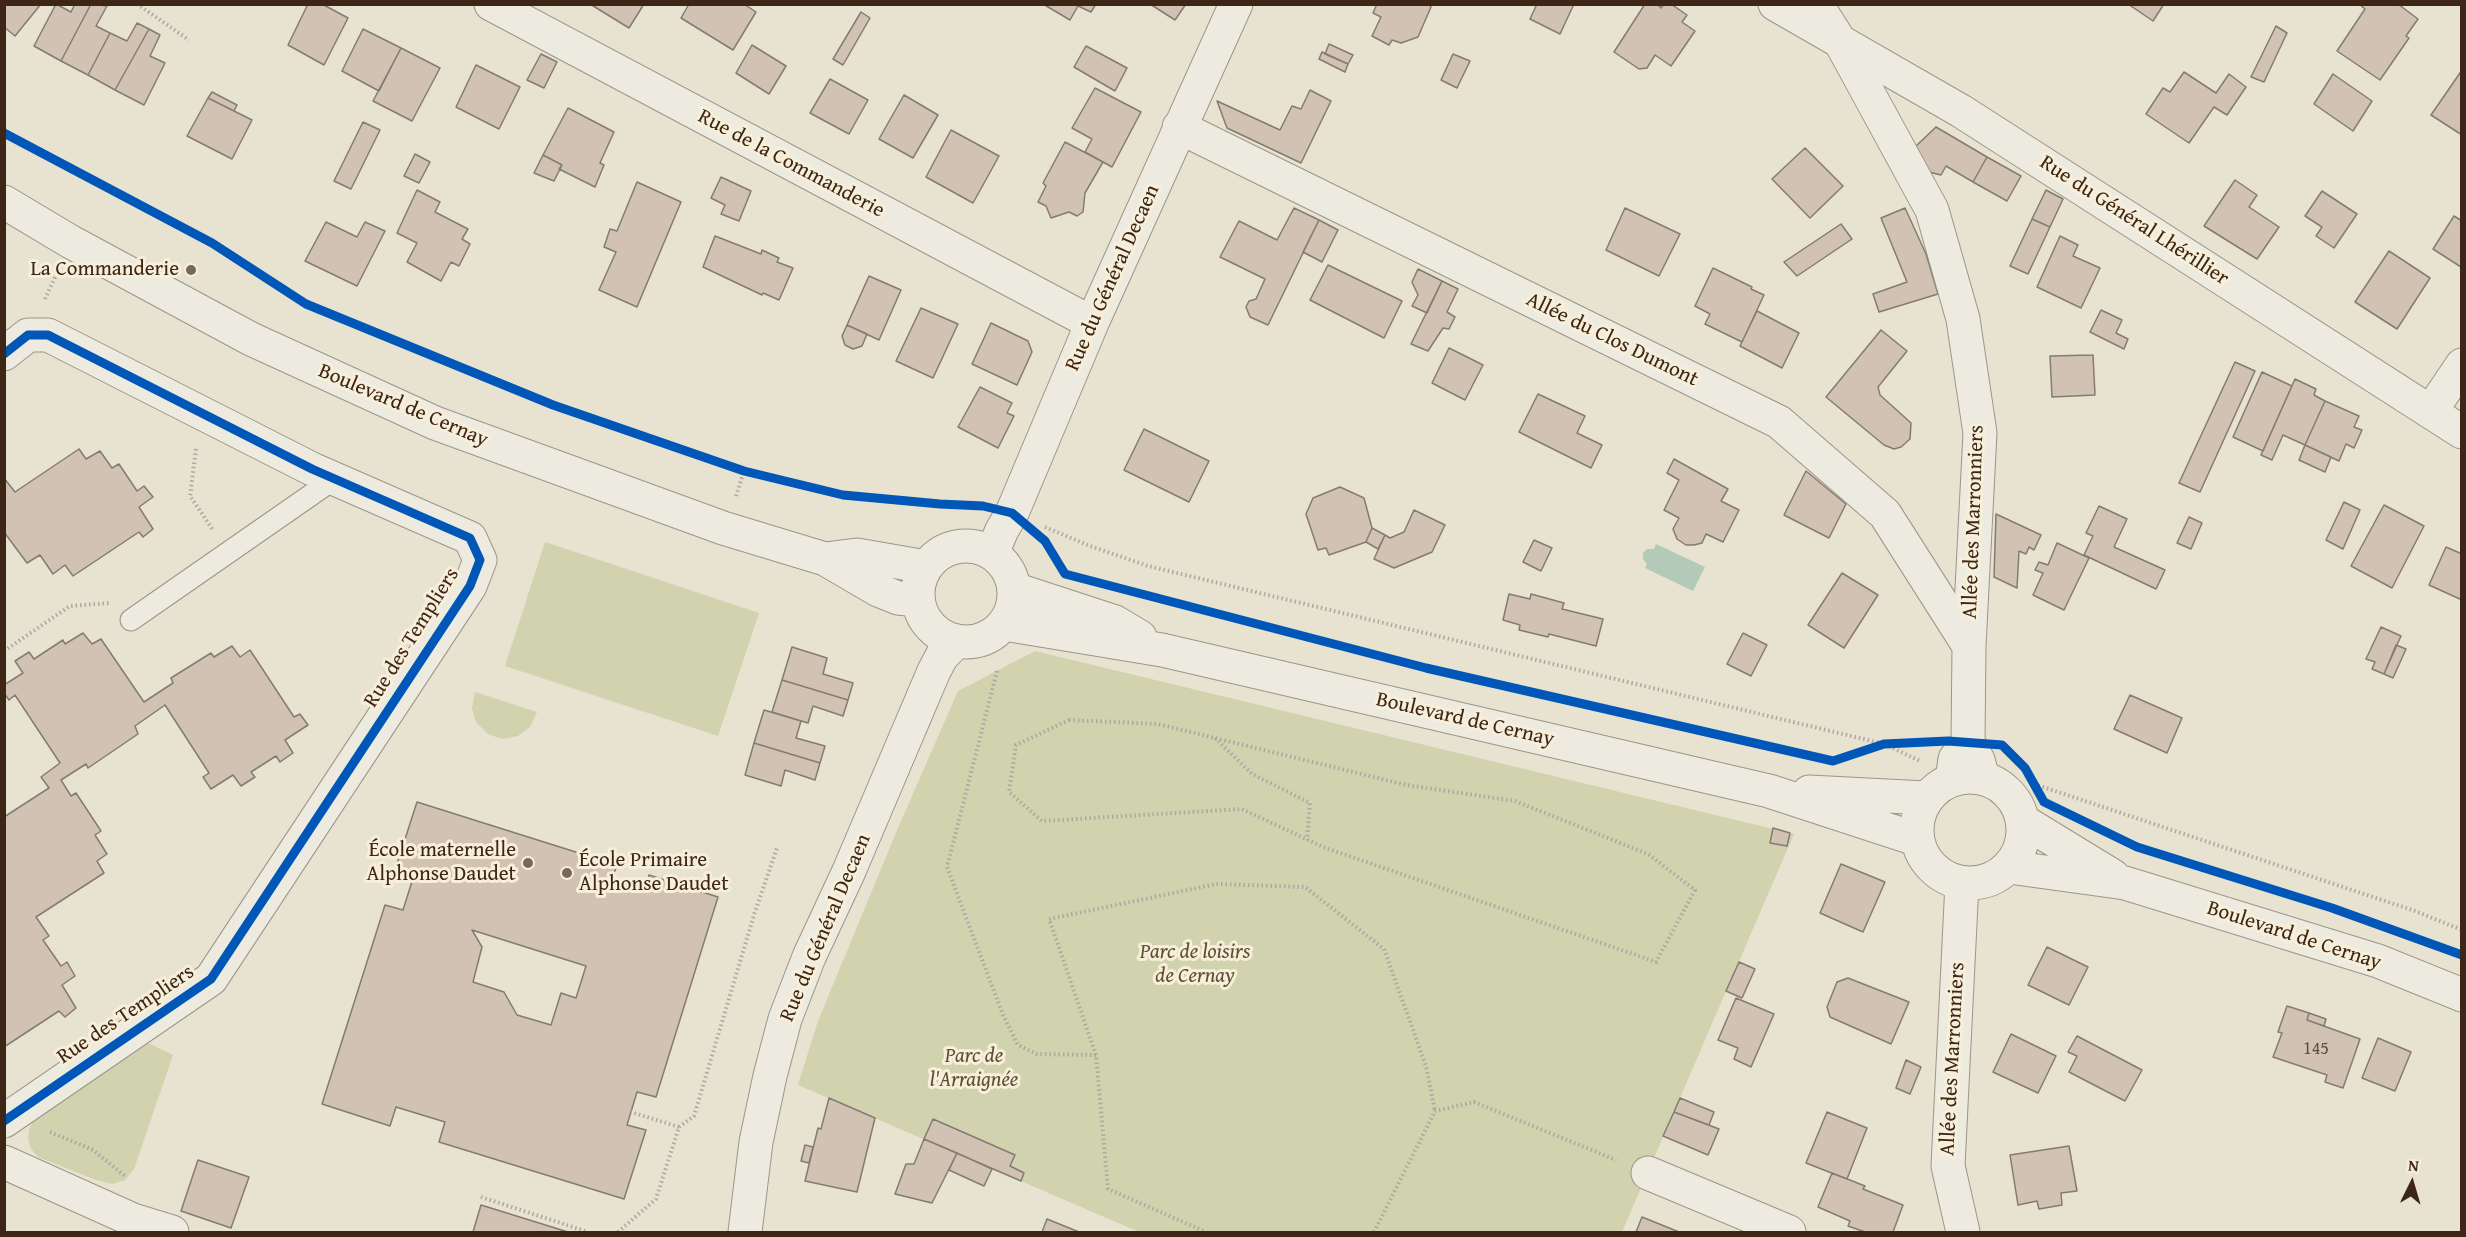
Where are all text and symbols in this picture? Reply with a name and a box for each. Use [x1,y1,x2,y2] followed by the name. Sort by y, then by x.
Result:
[693,104,889,224] street label: Rue de la Commanderie
[2035,150,2233,292] street label: Rue du Général Lhérillier
[1061,181,1165,375] street label: Rue du Général Decaen
[31,257,179,283] place label: La Commanderie
[184,263,198,277] marker: La Commanderie
[1522,287,1702,393] street label: Allée du Clos Dumont
[314,359,492,453] street label: Boulevard de Cernay
[1958,425,1990,619] street label: Allée des Marronniers
[359,564,465,712] street label: Rue des Templiers
[1374,687,1556,753] street label: Boulevard de Cernay
[775,830,877,1026] street label: Rue du Général Decaen
[366,838,516,888] place label: École maternelle Alphonse Daudet
[579,848,729,898] place label: École Primaire Alphonse Daudet
[521,856,535,870] marker: École maternelle Alphonse Daudet
[560,866,574,880] marker: École Primaire Alphonse Daudet
[2204,896,2384,976] street label: Boulevard de Cernay
[1140,940,1250,990] park label: Parc de loisirs de Cernay
[53,960,199,1070] street label: Rue des Templiers
[1935,961,1971,1157] street label: Allée des Marronniers
[2303,1038,2329,1060] house number: 145
[930,1044,1018,1094] park label: Parc de l'Arraignée
[2382,1153,2442,1213] north arrow
[2407,1153,2420,1177] text: N

